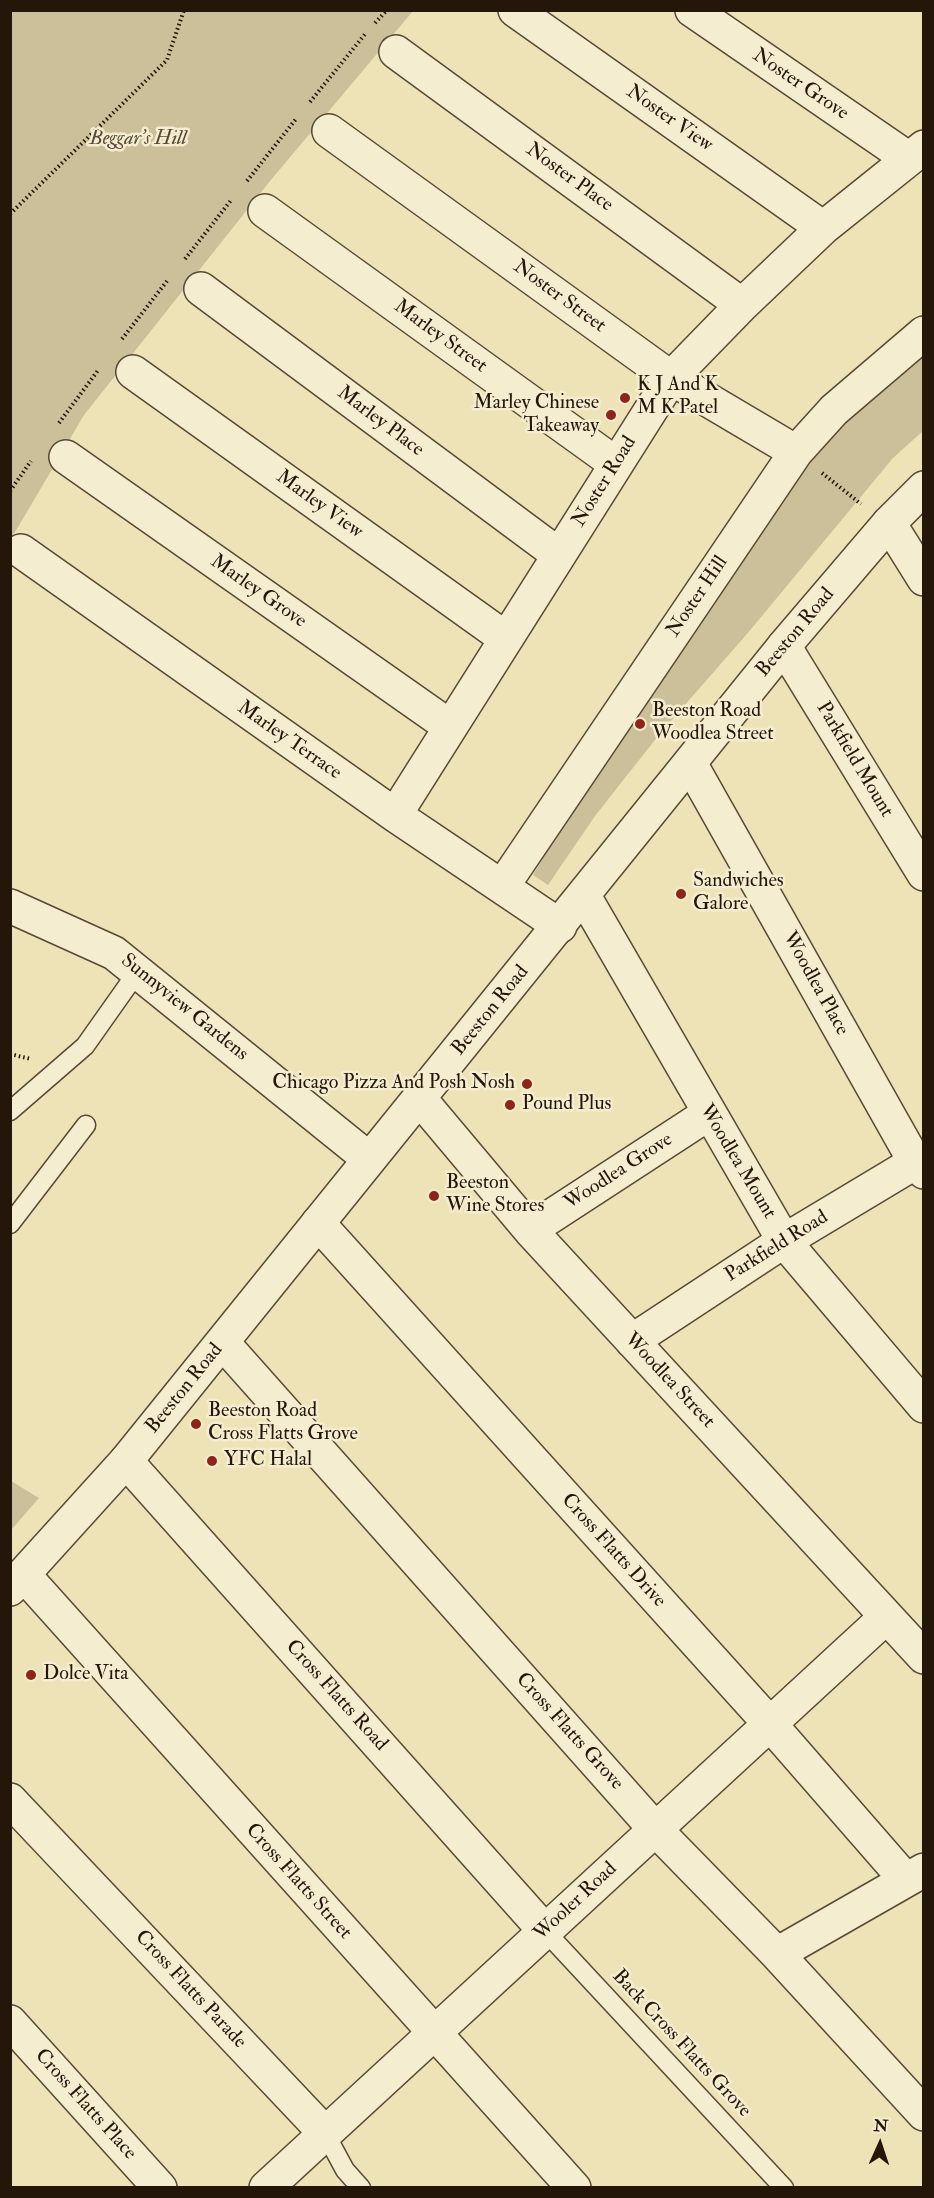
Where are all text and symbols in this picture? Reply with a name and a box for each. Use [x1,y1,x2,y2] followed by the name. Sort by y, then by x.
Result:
[747,44,853,126] street label: Noster Grove
[621,80,717,158] street label: Noster View
[89,128,187,152] park label: Beggar's Hill
[521,138,617,218] street label: Noster Place
[508,255,610,339] street label: Noster Street
[389,295,491,379] street label: Marley Street
[637,374,719,421] place label: K J And K M K Patel
[332,382,428,462] street label: Marley Place
[618,391,632,405] marker: K J And K M K Patel
[473,392,599,439] place label: Marley Chinese Takeaway
[604,408,618,422] marker: Marley Chinese Takeaway
[568,432,642,532] street label: Noster Road
[271,466,367,544] street label: Marley View
[205,550,311,634] street label: Marley Grove
[662,552,734,642] street label: Noster Hill
[752,584,840,682] street label: Beeston Road
[232,696,346,786] street label: Marley Terrace
[810,698,898,822] street label: Parkfield Mount
[652,700,774,747] place label: Beeston Road Woodlea Street
[633,717,647,731] marker: Beeston Road Woodlea Street
[693,870,784,917] place label: Sandwiches Galore
[674,887,688,901] marker: Sandwiches Galore
[777,928,853,1040] street label: Woodlea Place
[115,949,253,1067] street label: Sunnyview Gardens
[447,961,535,1061] street label: Beeston Road
[272,1072,515,1096] place label: Chicago Pizza And Posh Nosh
[520,1077,534,1091] marker: Chicago Pizza And Posh Nosh
[522,1093,611,1117] place label: Pound Plus
[503,1098,517,1112] marker: Pound Plus
[693,1100,781,1224] street label: Woodlea Mount
[560,1128,678,1216] street label: Woodlea Grove
[446,1172,544,1219] place label: Beeston Wine Stores
[427,1189,441,1203] marker: Beeston Wine Stores
[721,1206,833,1288] street label: Parkfield Road
[619,1328,719,1434] street label: Woodlea Street
[141,1339,229,1439] street label: Beeston Road
[208,1400,358,1447] place label: Beeston Road Cross Flatts Grove
[189,1417,203,1431] marker: Beeston Road Cross Flatts Grove
[224,1449,312,1473] place label: YFC Halal
[205,1454,219,1468] marker: YFC Halal
[556,1489,670,1613] street label: Cross Flatts Drive
[280,1636,392,1756] street label: Cross Flatts Road
[43,1663,128,1687] place label: Dolce Vita
[24,1668,38,1682] marker: Dolce Vita
[510,1668,628,1796] street label: Cross Flatts Grove
[240,1819,356,1945] street label: Cross Flatts Street
[530,1858,622,1946] street label: Wooler Road
[129,1926,251,2054] street label: Cross Flatts Parade
[606,1965,756,2123] street label: Back Cross Flatts Grove
[29,2045,141,2165] street label: Cross Flatts Place
[850,2114,910,2174] north arrow
[873,2116,889,2136] text: N

